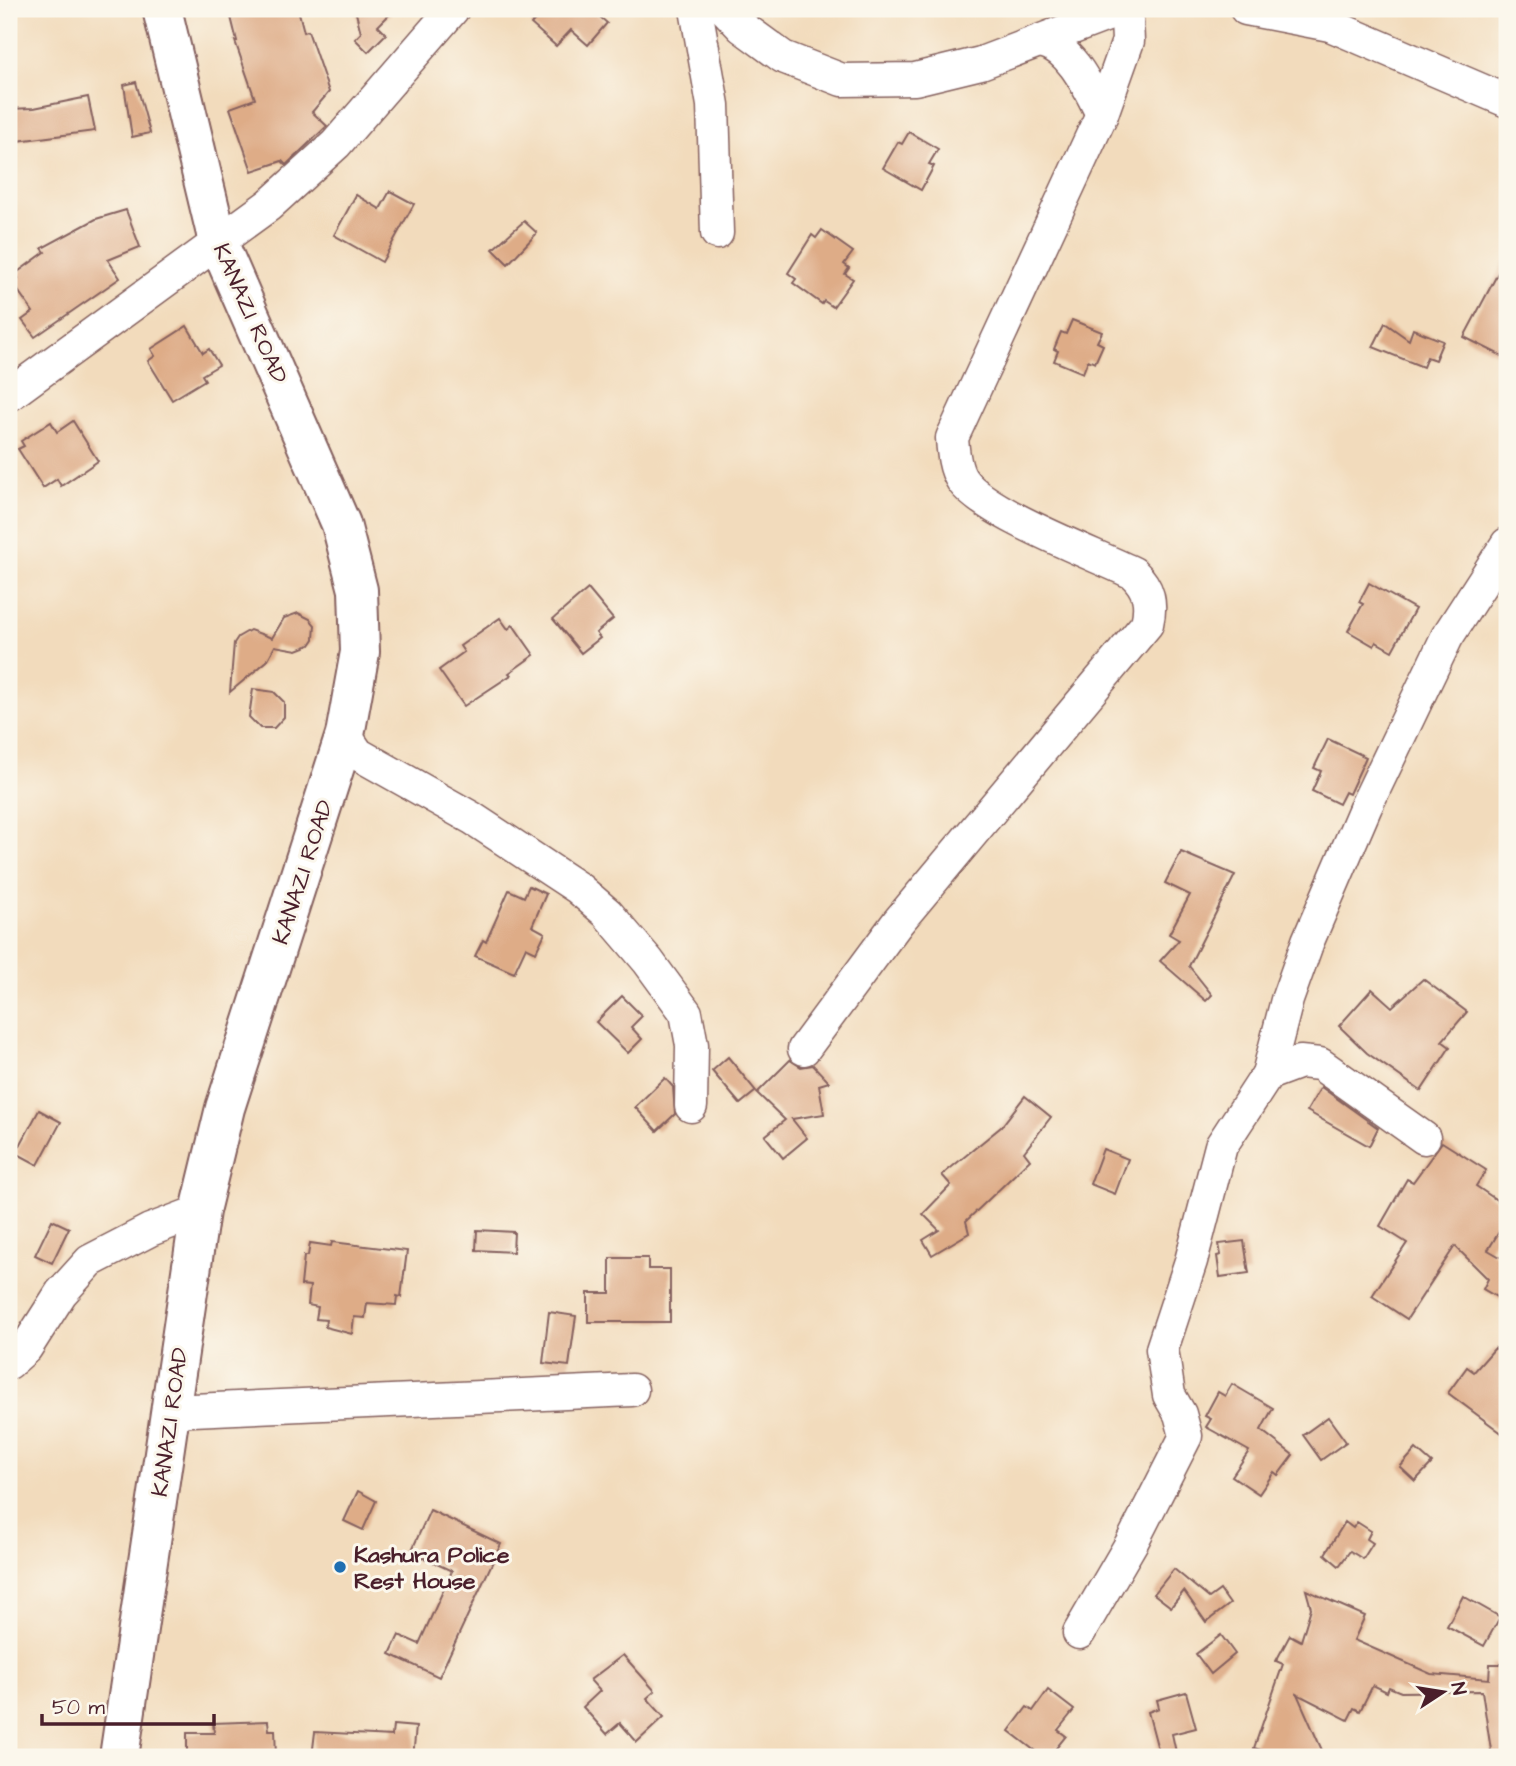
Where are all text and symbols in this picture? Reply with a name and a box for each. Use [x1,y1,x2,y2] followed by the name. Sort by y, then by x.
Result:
[205,238,295,389] street label: KANAZI ROAD
[265,796,341,949] street label: KANAZI ROAD
[144,1346,196,1499] street label: KANAZI ROAD
[354,1539,510,1597] place label: Kashura Police Rest House
[332,1559,348,1575] marker: Kashura Police Rest House
[1408,1658,1478,1728] north arrow
[1444,1680,1473,1697] text: N
[42,1682,214,1726] scale bar
[52,1693,106,1722] text: 50 m

